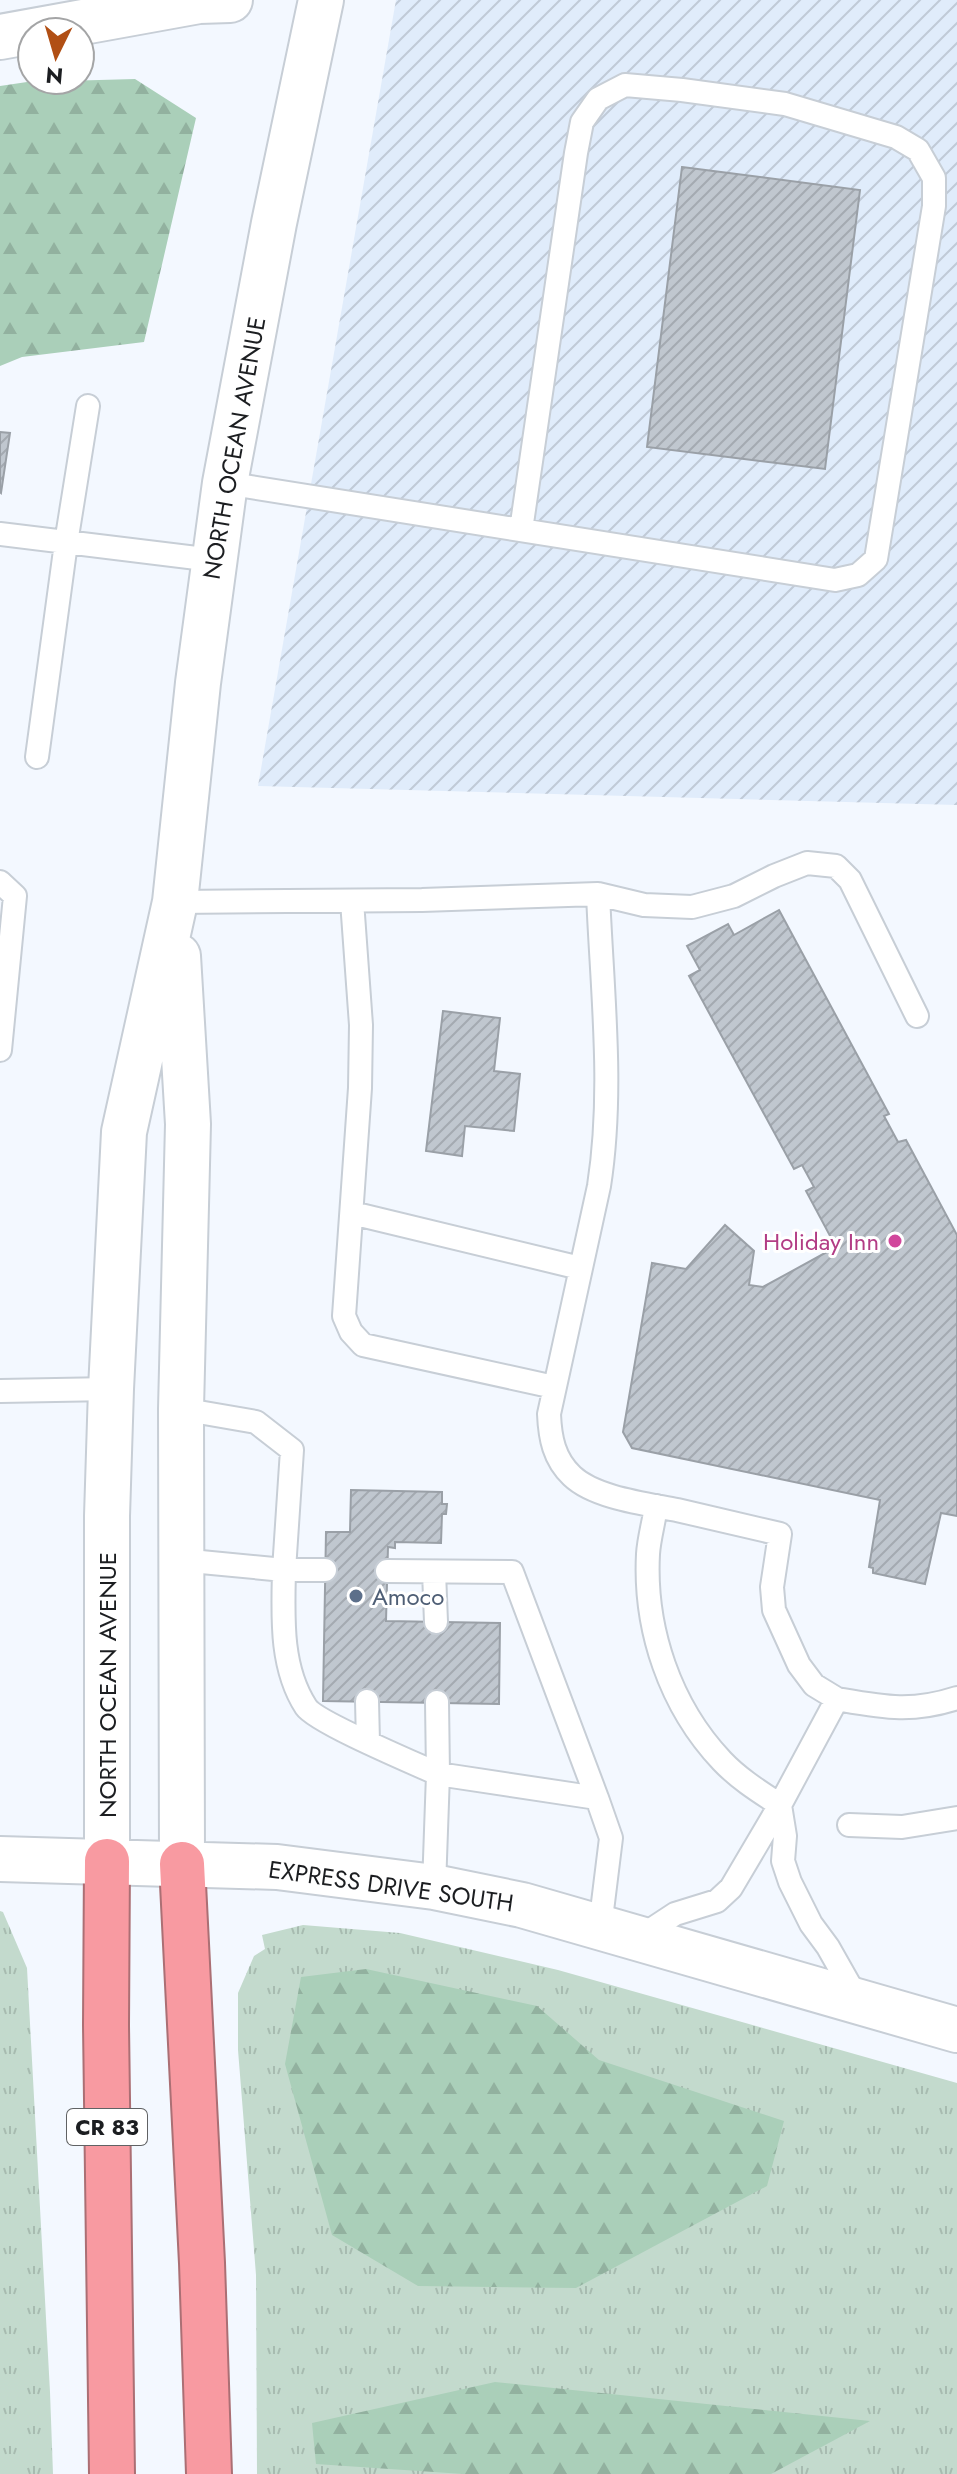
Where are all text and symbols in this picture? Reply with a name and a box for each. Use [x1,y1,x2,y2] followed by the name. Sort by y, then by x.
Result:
[16,16,96,96] north arrow
[44,59,64,93] text: N
[194,314,274,582] street label: NORTH OCEAN AVENUE
[763,1224,879,1259] place label: Holiday Inn
[886,1232,904,1250] marker: Holiday Inn
[90,1552,125,1818] street label: NORTH OCEAN AVENUE
[372,1579,444,1614] place label: Amoco
[347,1587,365,1605] marker: Amoco
[266,1851,516,1921] street label: EXPRESS DRIVE SOUTH
[67,2109,147,2145] road number: CR 83

